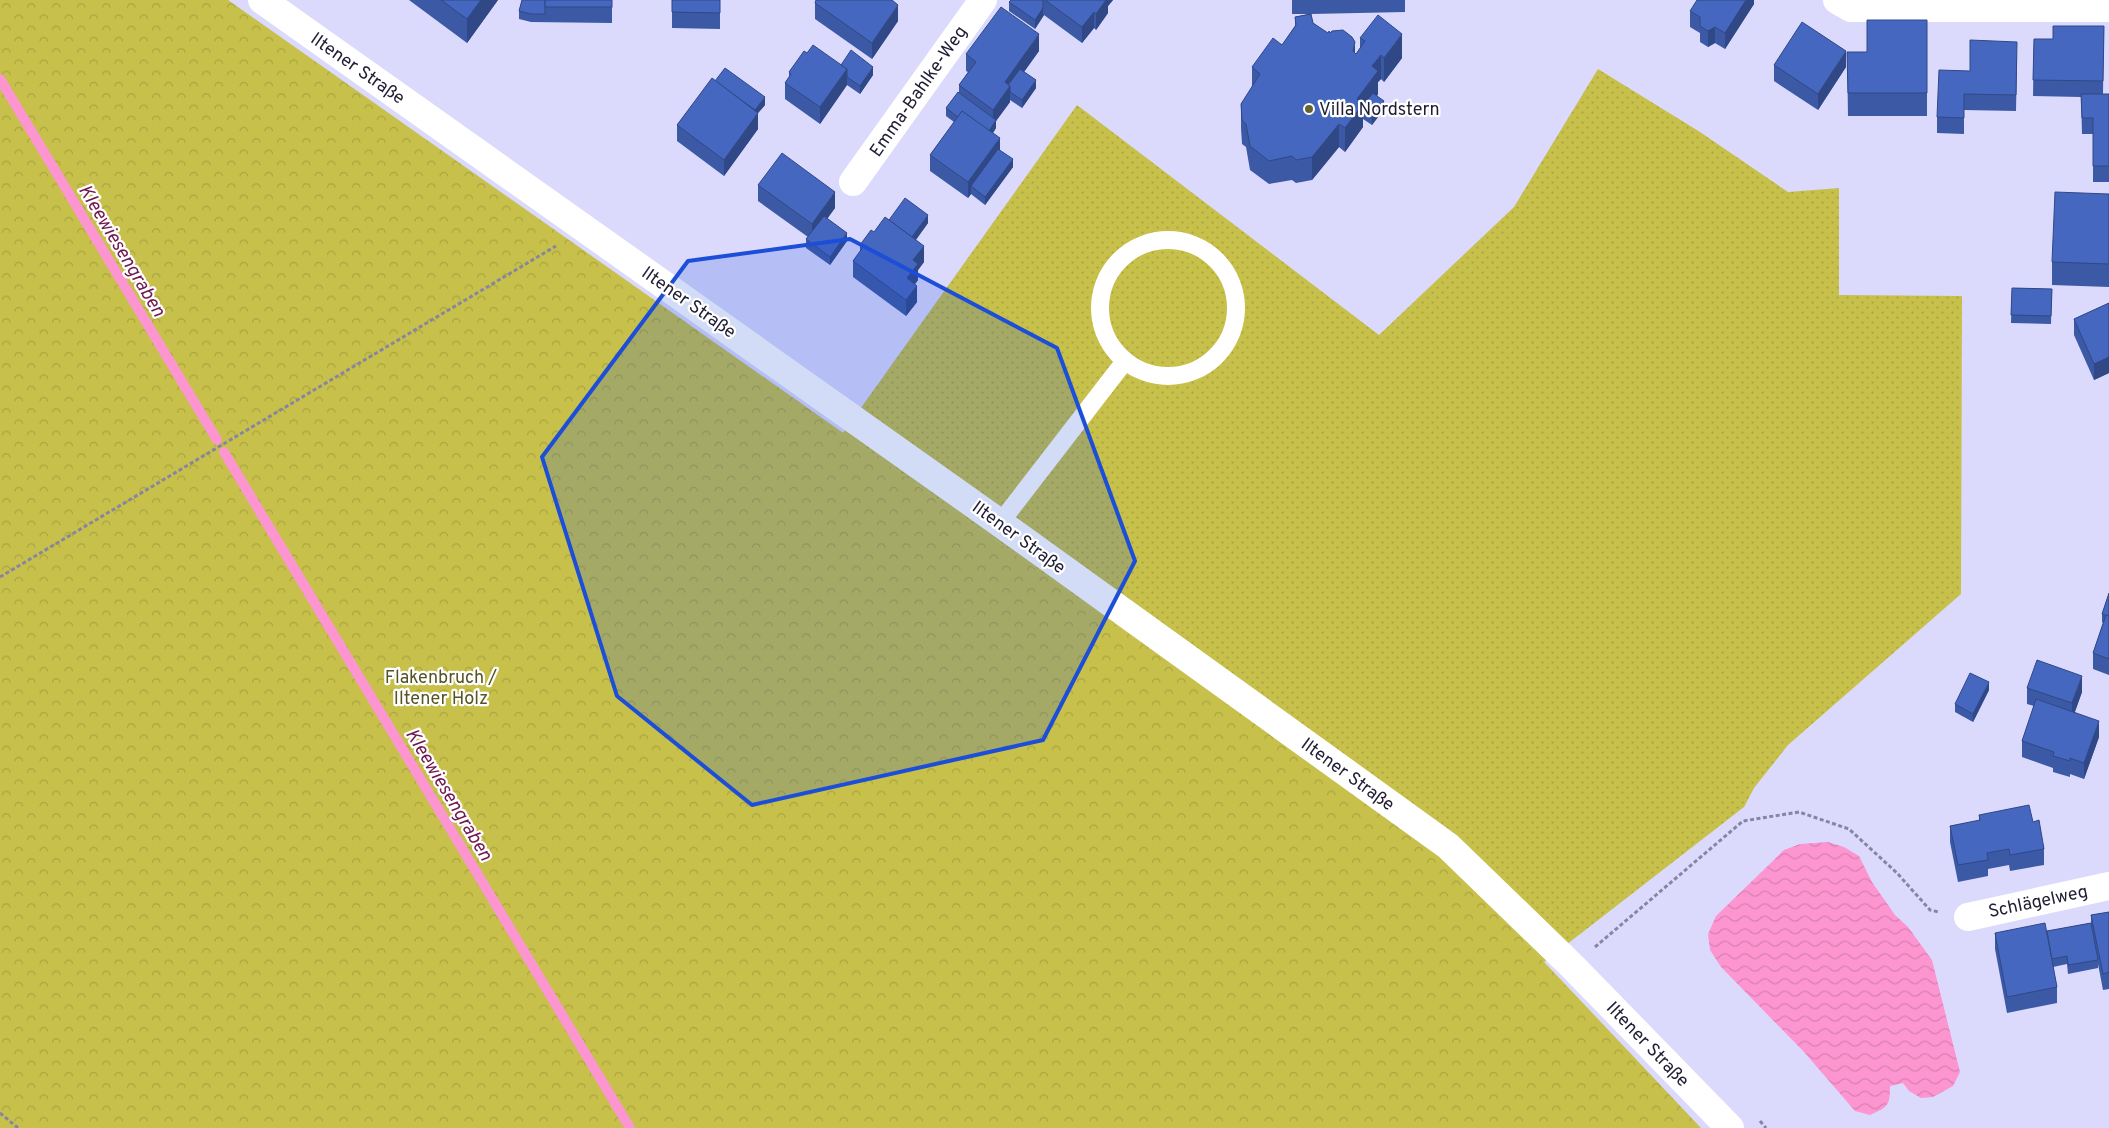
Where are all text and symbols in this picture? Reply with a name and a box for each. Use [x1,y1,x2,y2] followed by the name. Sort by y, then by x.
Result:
[865,22,973,162] street label: Emma-Bahlke-Weg
[305,28,409,110] street label: Iltener Straße
[1319,99,1440,122] place label: Villa Nordstern
[1303,103,1315,115] marker: Villa Nordstern
[72,180,171,322] water label: Kleewiesengraben
[636,262,740,344] street label: Iltener Straße
[967,497,1069,580] street label: Iltener Straße
[385,667,497,711] park label: Flakenbruch / Iltener Holz
[399,724,498,866] water label: Kleewiesengraben
[1296,734,1398,817] street label: Iltener Straße
[1986,881,2090,924] street label: Schlägelweg
[1600,997,1693,1093] street label: Iltener Straße

